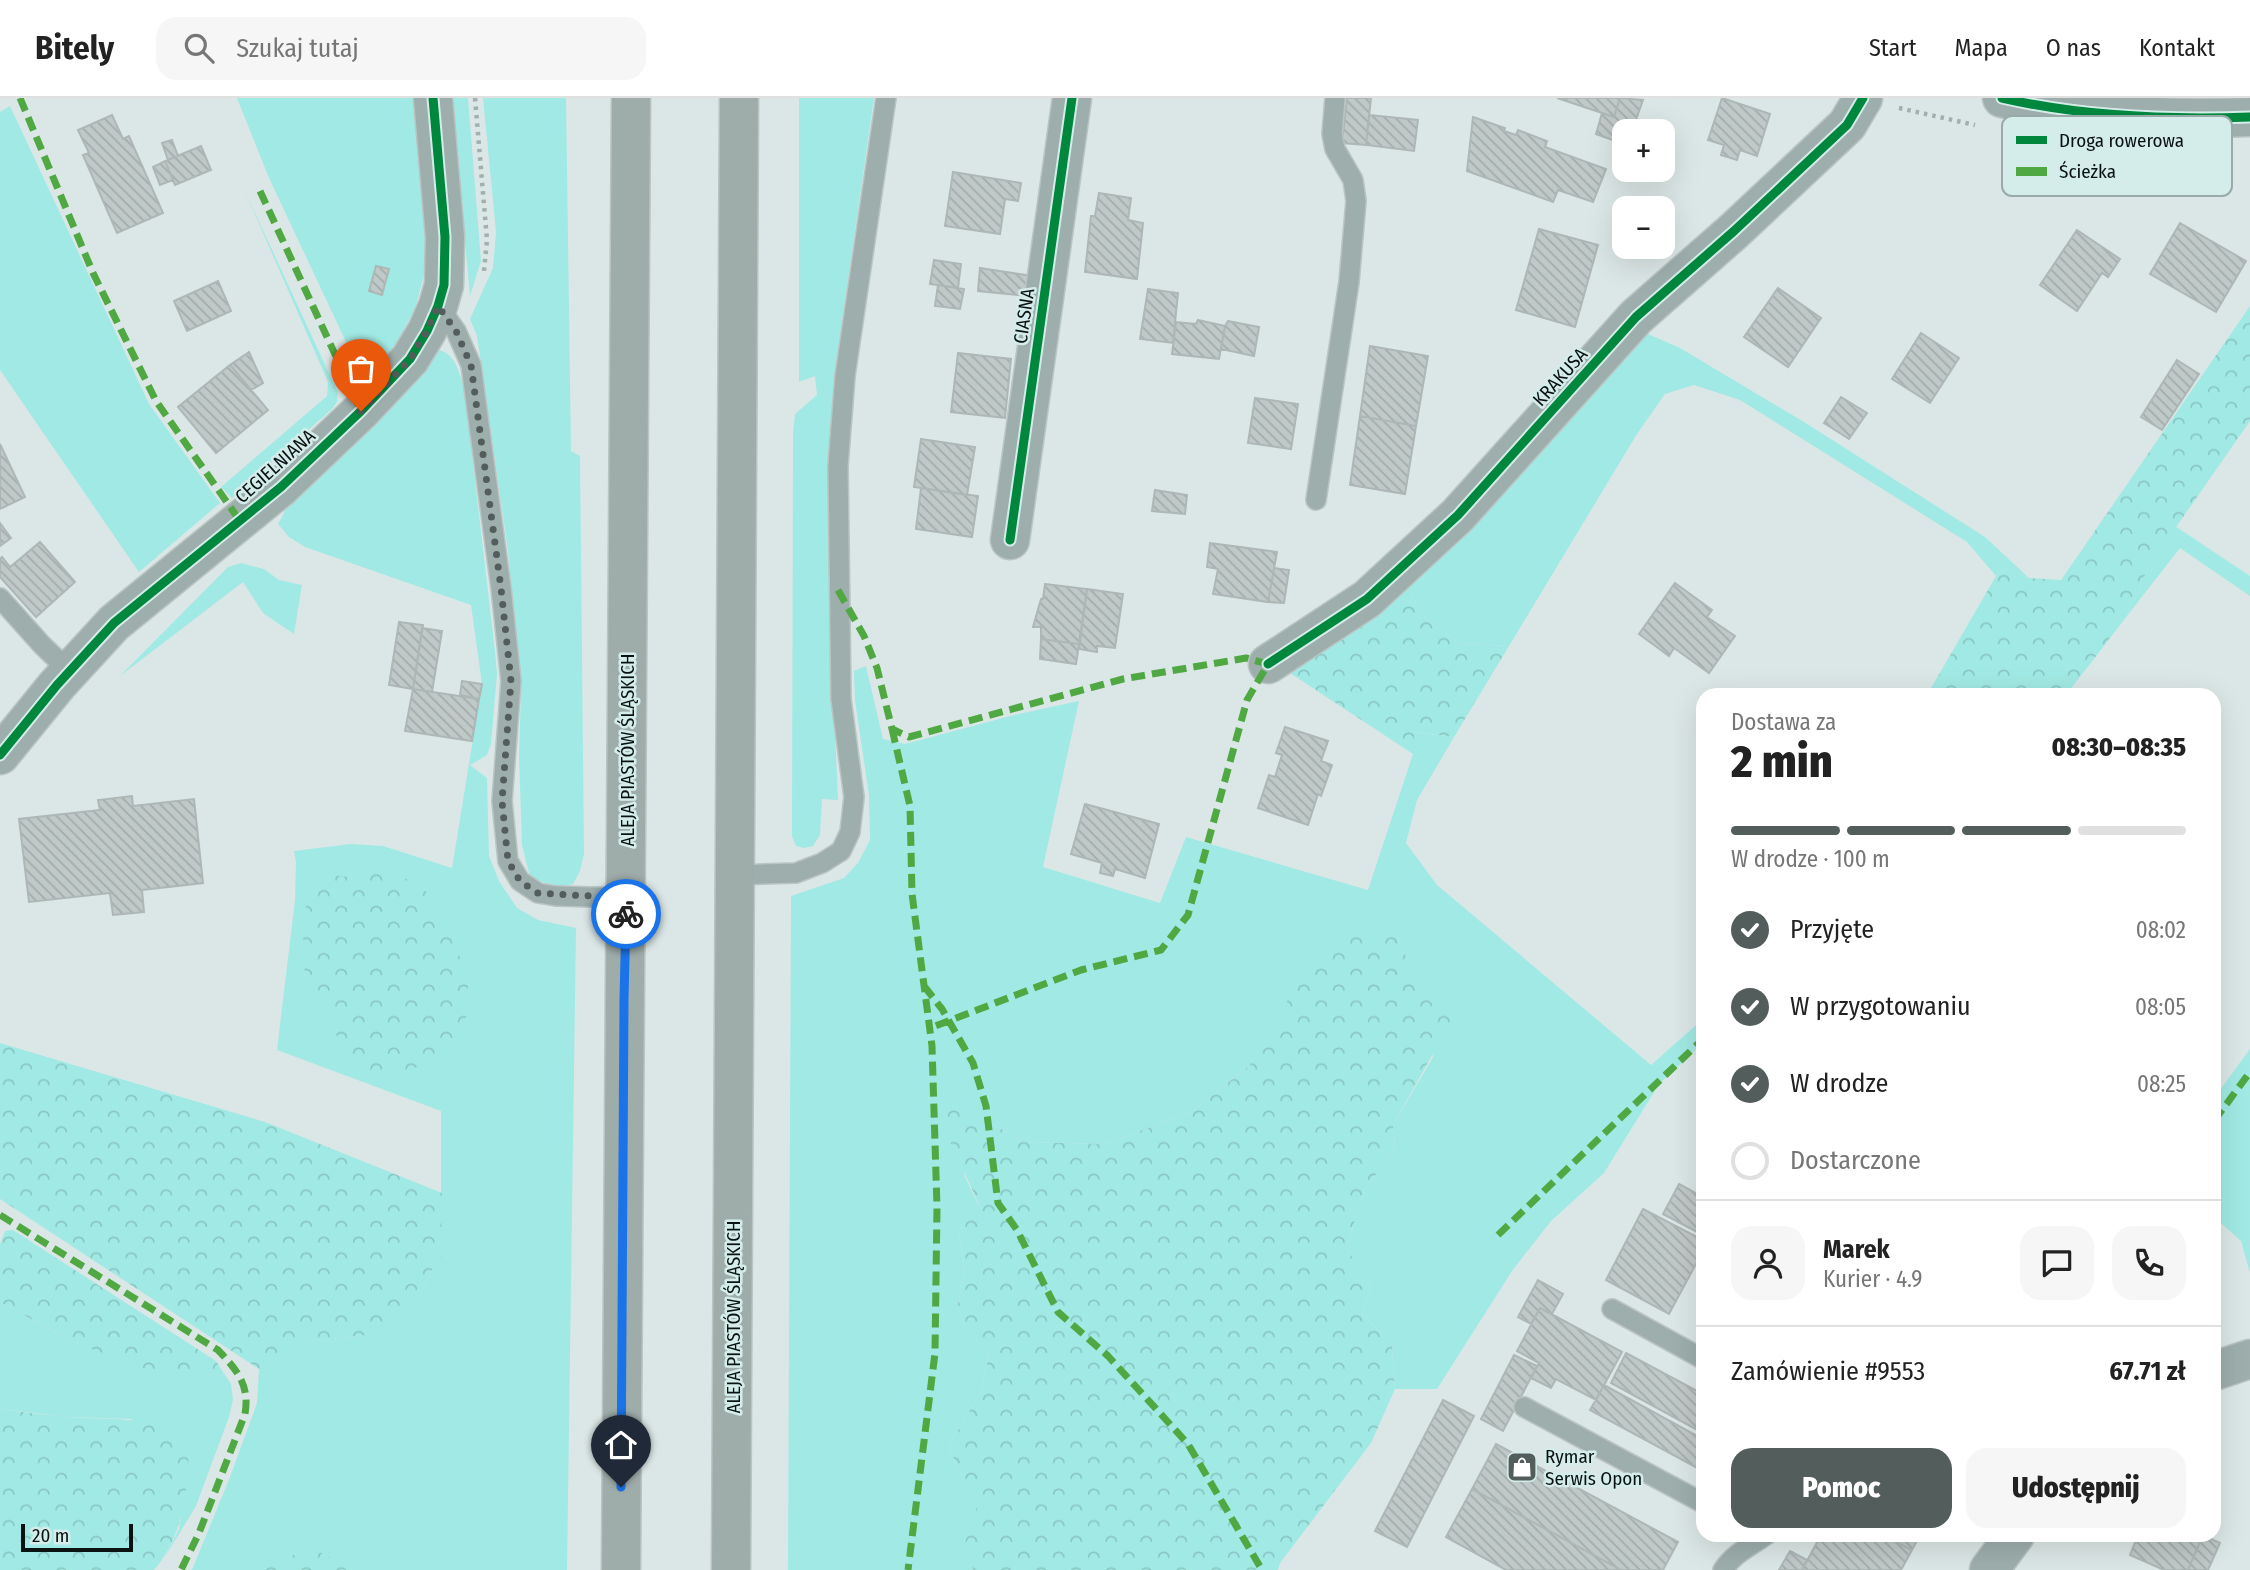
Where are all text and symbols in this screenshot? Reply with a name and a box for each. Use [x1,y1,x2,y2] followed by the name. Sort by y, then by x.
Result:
[156,17,646,80] search box
[35,28,114,68] text: Bitely
[180,29,218,67] icon: search
[236,33,359,64] text: Szukaj tutaj
[1869,34,1917,62] text: Start
[1955,34,2008,62] text: Mapa
[2046,34,2101,62] text: O nas
[2139,34,2215,62] text: Kontakt
[2002,116,2232,196] legend
[1612,119,1675,259] map controls
[1612,119,1675,182] button: +
[2059,129,2184,152] text: Droga rowerowa
[2059,160,2116,183] text: Ścieżka
[1612,196,1675,259] button: −
[1009,287,1039,345] street label: CIASNA
[331,339,391,411] pin
[1528,343,1592,411] street label: KRAKUSA
[342,350,380,388] icon: bag
[230,424,320,508] street label: CEGIELNIANA
[616,654,639,846] street label: ALEJA PIASTÓW ŚLĄSKICH
[1731,708,1836,736] text: Dostawa za
[2052,732,2186,763] text: 08:30–08:35
[1731,734,1833,789] text: 2 min
[1731,845,1890,873] text: W drodze · 100 m
[591,879,661,949] courier
[607,895,645,933] icon: bike
[1731,911,1769,949] icon: check
[1790,914,1874,945] text: Przyjęte
[2136,916,2186,944] text: 08:02
[1731,988,1769,1026] icon: check
[1790,991,1971,1022] text: W przygotowaniu
[2135,993,2186,1021] text: 08:05
[1731,1065,1769,1103] icon: check
[1790,1068,1888,1099] text: W drodze
[2137,1070,2186,1098] text: 08:25
[1790,1145,1921,1176] text: Dostarczone
[722,1221,745,1413] street label: ALEJA PIASTÓW ŚLĄSKICH
[1731,1226,1805,1300] button: person
[2020,1226,2094,1300] button: chat
[2112,1226,2186,1300] button: phone
[1823,1234,1890,1265] text: Marek
[1823,1265,1923,1293] text: Kurier · 4.9
[1731,1356,1925,1387] text: Zamówienie #9553
[2109,1356,2186,1387] text: 67.71 zł
[591,1415,651,1487] pin
[602,1426,640,1464] icon: home
[1545,1445,1642,1490] place label: Rymar Serwis Opon
[1731,1448,1952,1528] button: Pomoc
[1966,1448,2186,1528] button: Udostępnij
[1505,1450,1539,1484] shop icon: Rymar Serwis Opon
[21,1521,133,1553] scale bar
[32,1524,69,1547] text: 20 m

